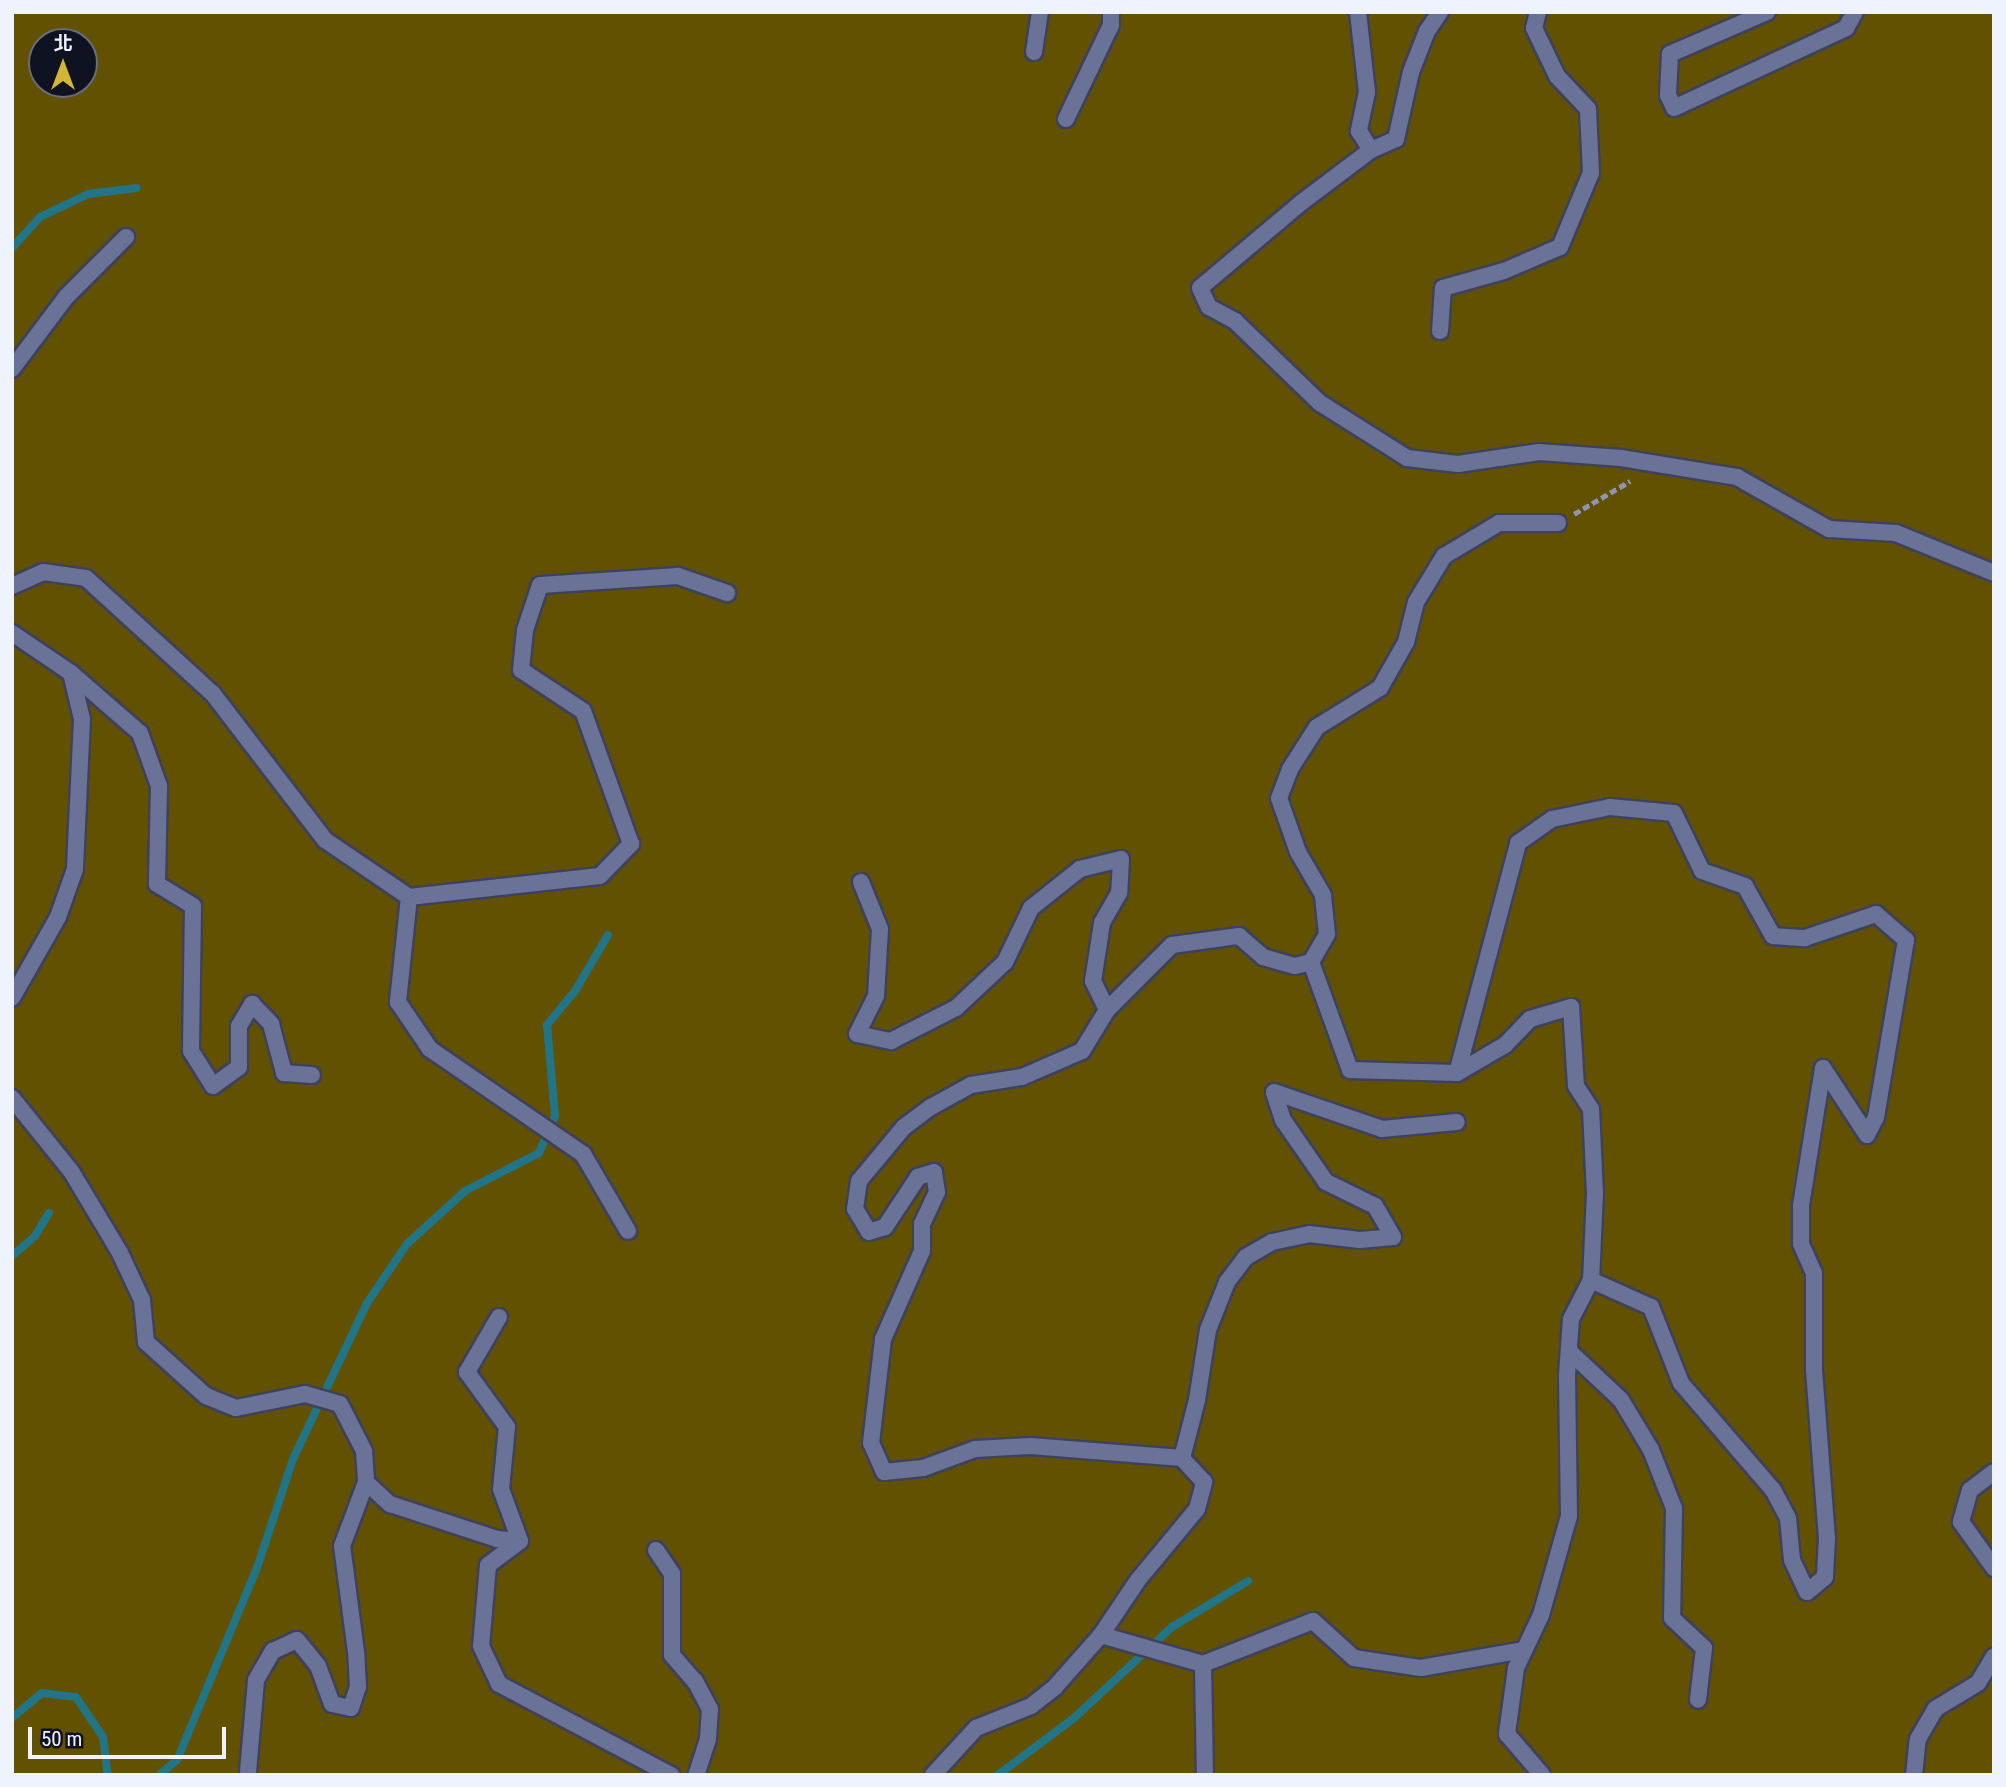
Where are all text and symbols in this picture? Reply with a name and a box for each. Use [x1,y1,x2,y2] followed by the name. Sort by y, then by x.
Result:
[28,28,98,98] north arrow
[53,32,73,55] text: 北
[32,1714,229,1758] scale bar
[41,1727,82,1751] text: 50 m

